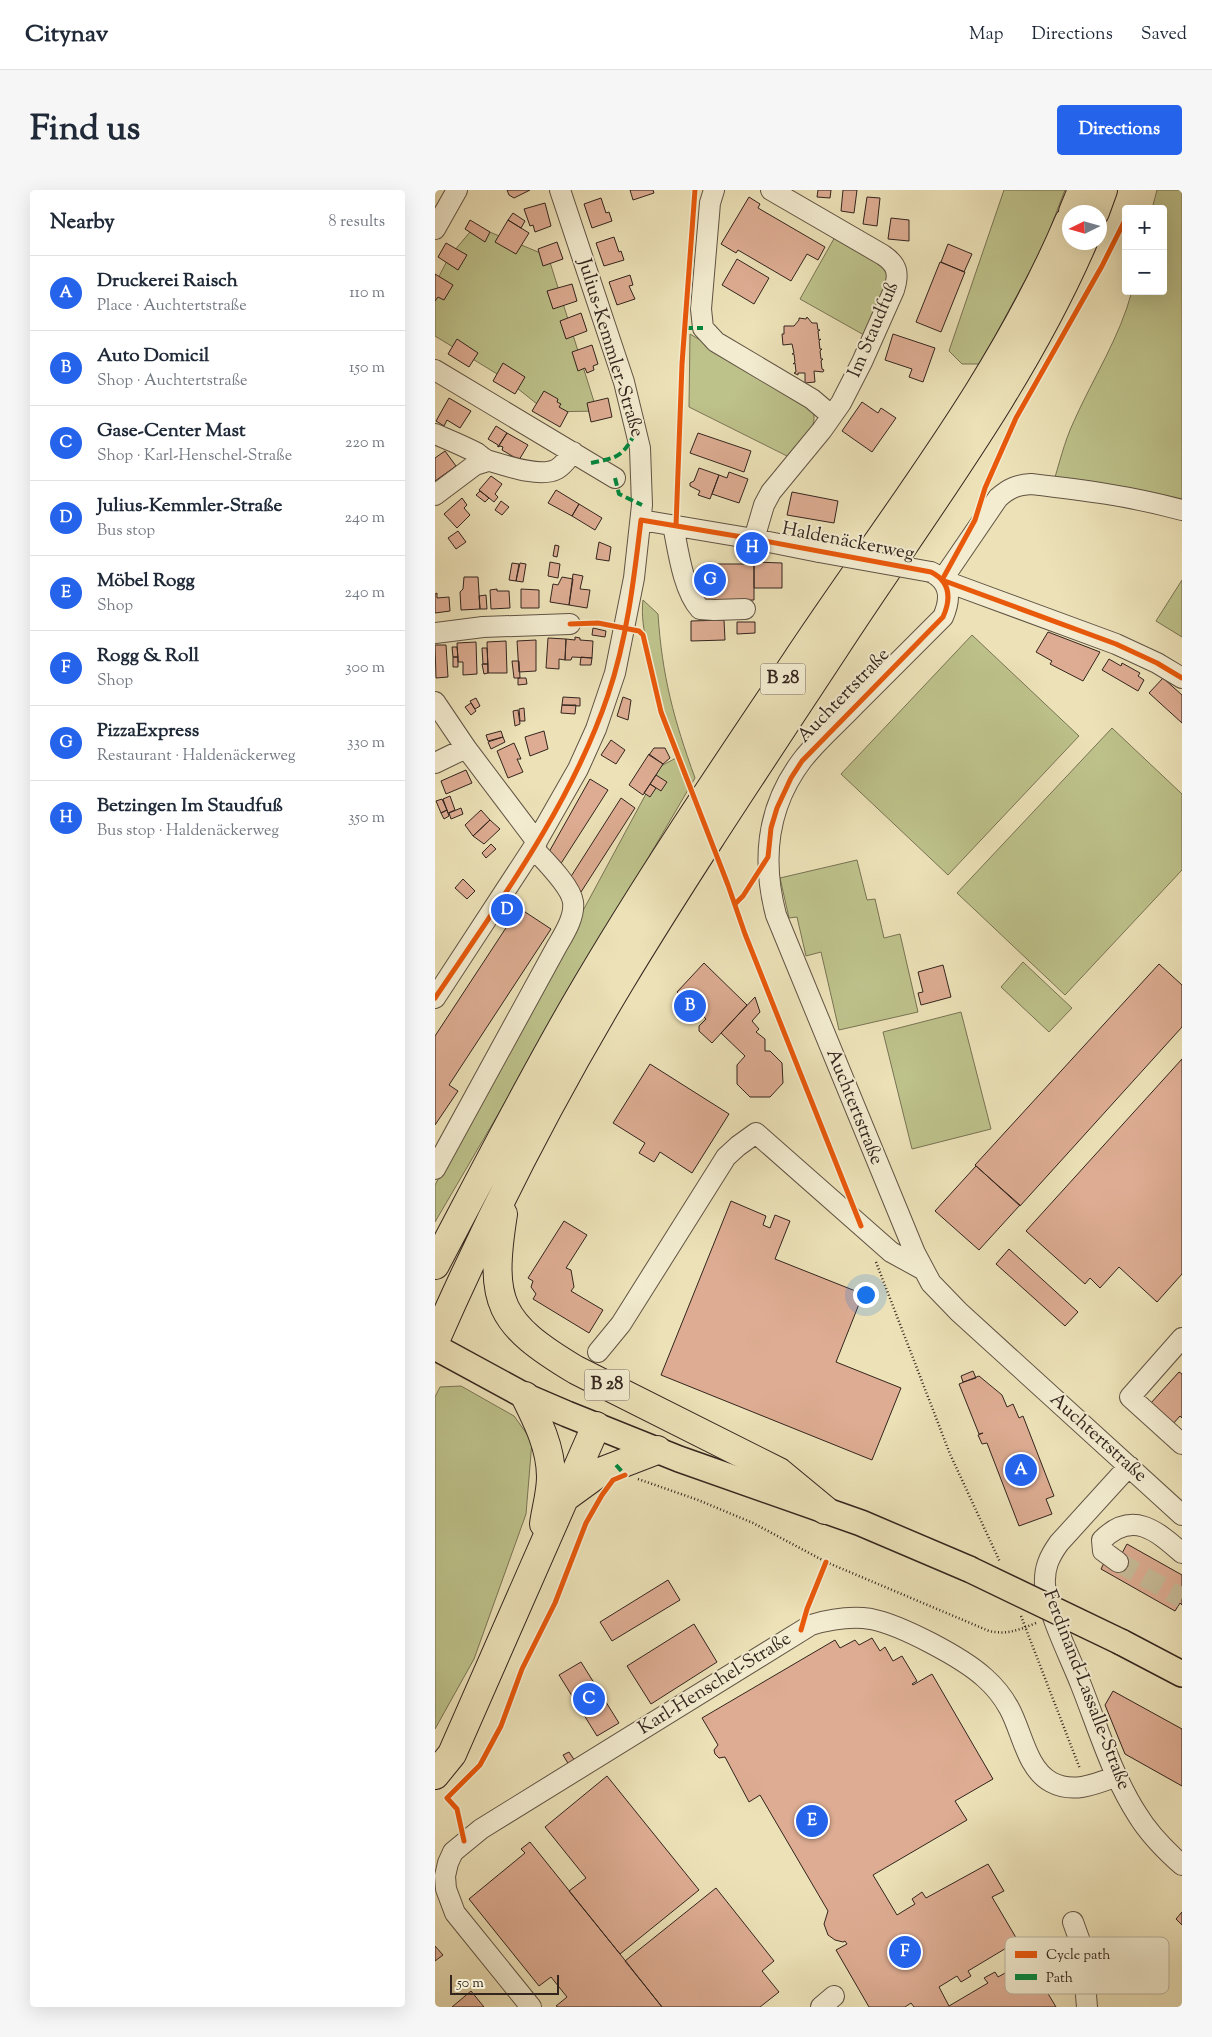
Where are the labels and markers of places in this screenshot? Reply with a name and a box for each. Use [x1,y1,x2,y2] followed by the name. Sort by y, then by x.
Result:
[736,529,768,567] pin: H
[694,561,726,599] pin: G
[491,891,523,929] pin: D
[674,987,706,1025] pin: B
[1005,1451,1037,1489] pin: A
[573,1680,605,1718] pin: C
[796,1802,828,1840] pin: E
[889,1933,921,1971] pin: F

